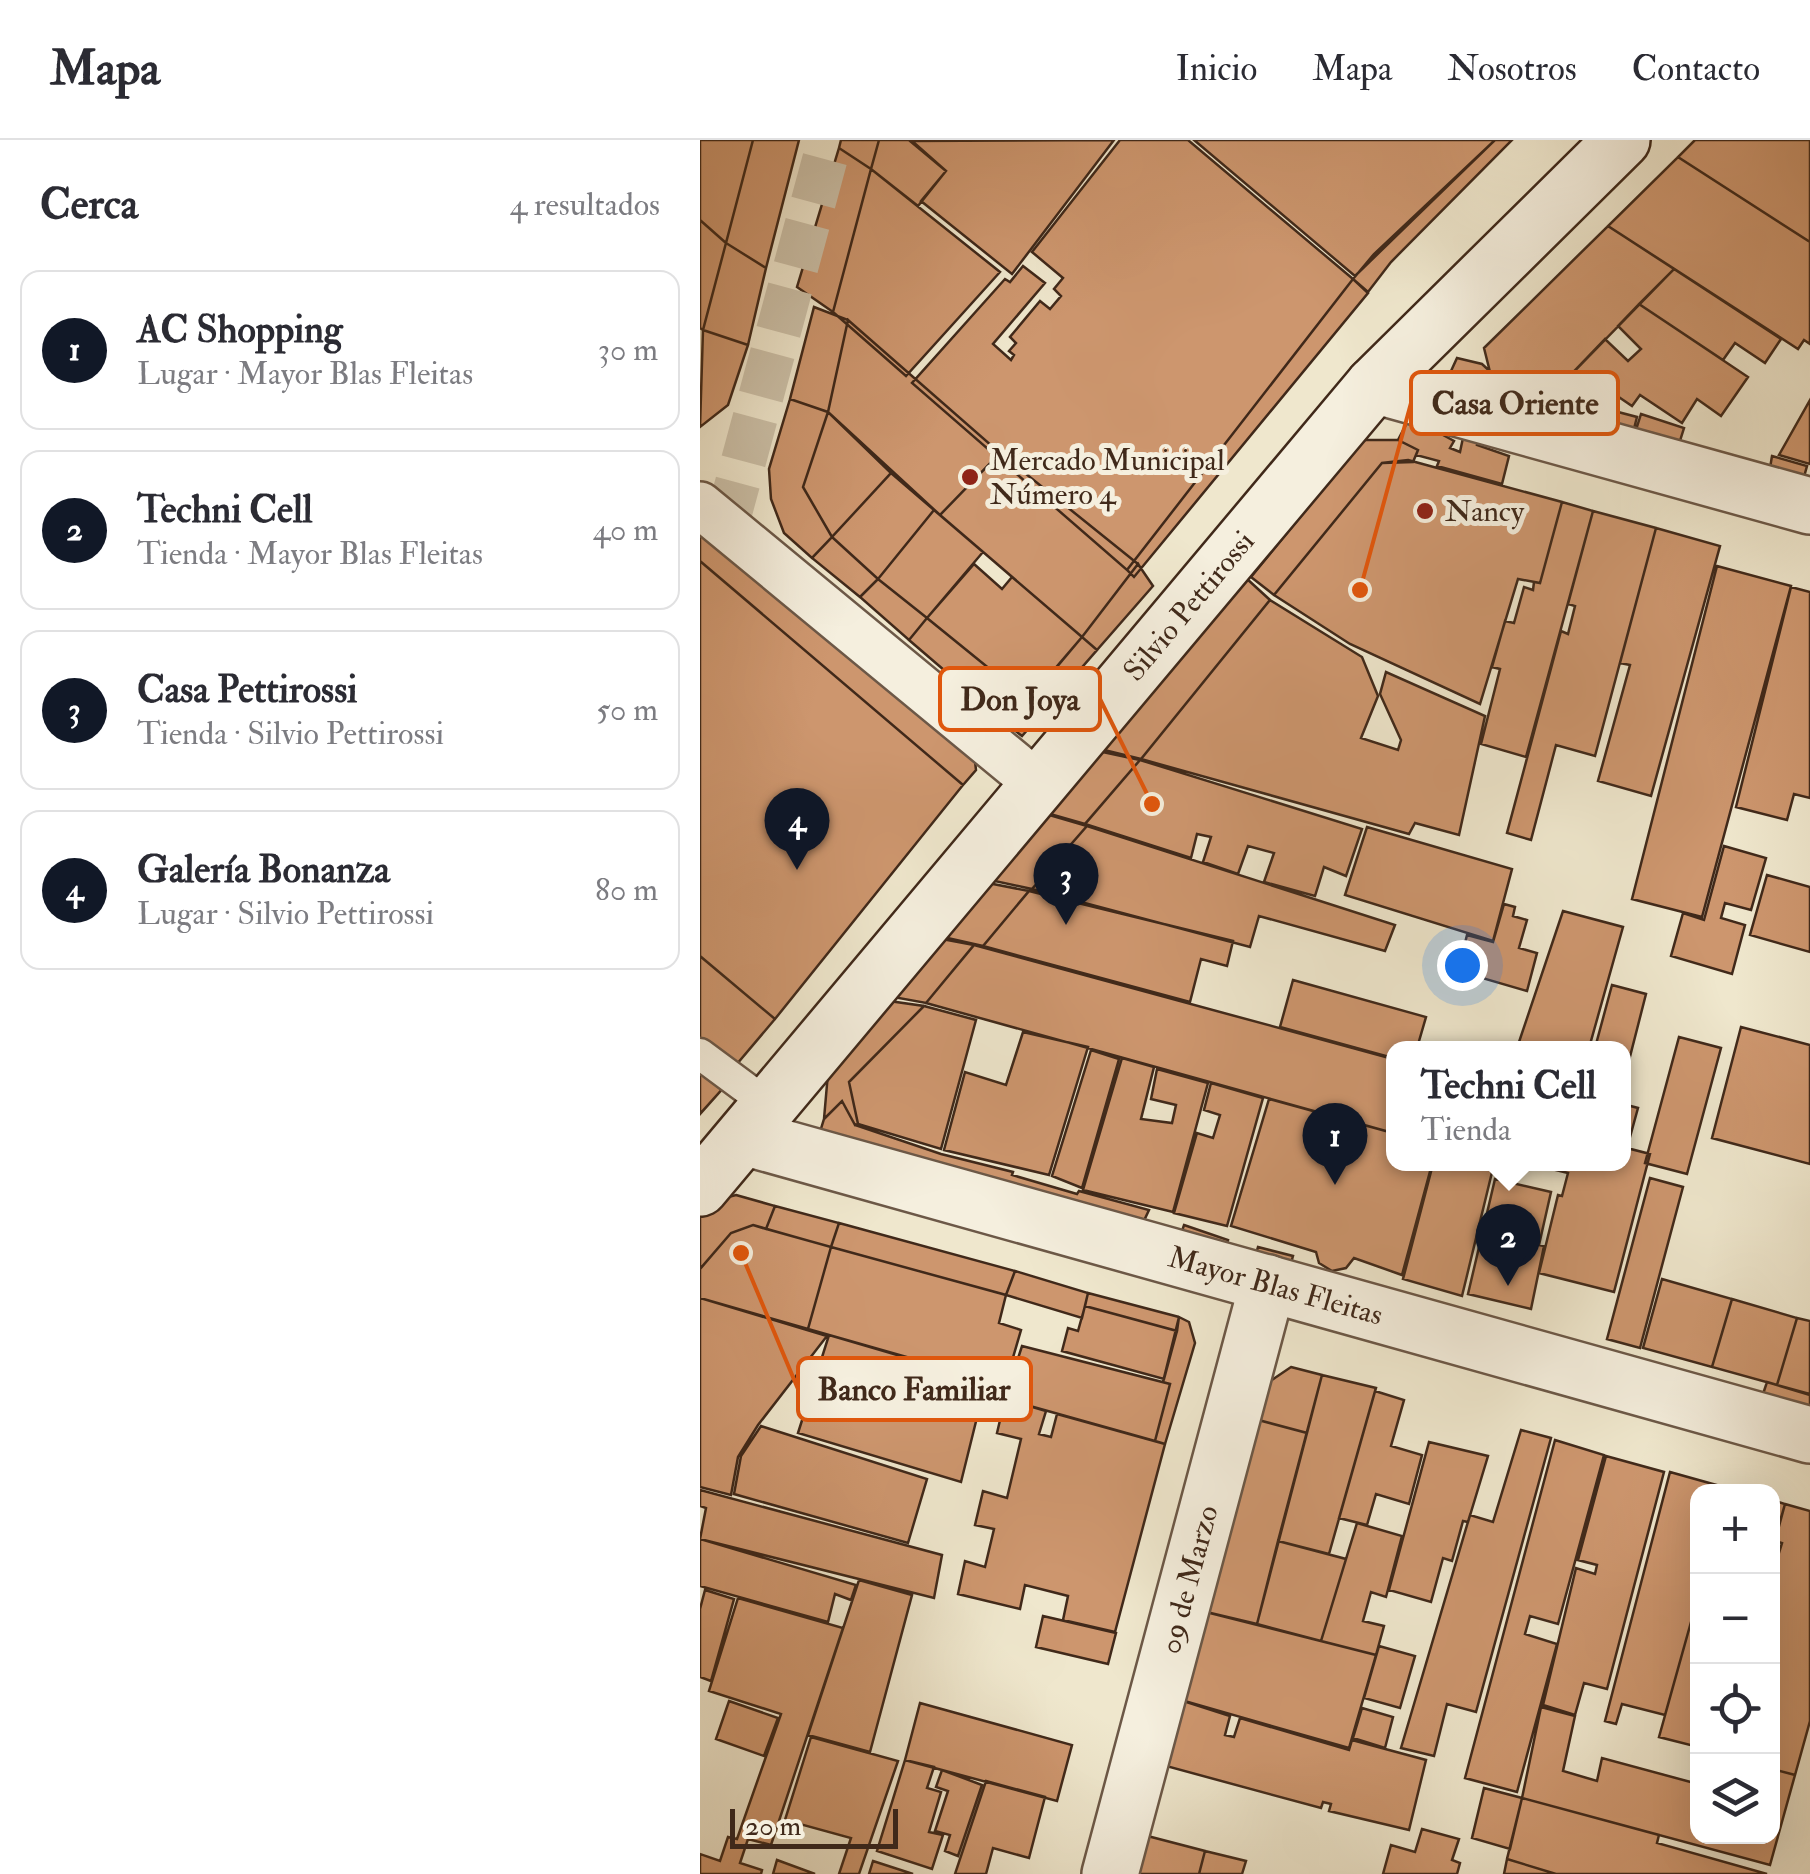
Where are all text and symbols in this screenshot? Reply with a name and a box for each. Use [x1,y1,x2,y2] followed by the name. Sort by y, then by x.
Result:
[50,39,160,99] text: Mapa
[1176,47,1257,91] text: Inicio
[1312,47,1392,91] text: Mapa
[1447,47,1577,91] text: Nosotros
[1632,47,1760,91] text: Contacto
[40,179,138,231] text: Cerca
[510,185,660,225] text: 4 resultados
[137,306,342,354] text: AC Shopping
[69,330,80,370] text: 1
[598,330,658,370] text: 30 m
[137,354,473,394] text: Lugar · Mayor Blas Fleitas
[1411,372,1618,434] callout: Casa Oriente
[1431,384,1599,424] text: Casa Oriente
[990,442,1225,513] place label: Mercado Municipal Número 4
[959,466,981,488] marker: Mercado Municipal Número 4
[137,486,312,534] text: Techni Cell
[1445,493,1525,530] place label: Nancy
[1414,500,1436,522] marker: Nancy
[66,510,83,550] text: 2
[593,510,658,550] text: 40 m
[1115,524,1263,689] street label: Silvio Pettirossi
[137,534,483,574] text: Tienda · Mayor Blas Fleitas
[137,666,357,714] text: Casa Pettirossi
[940,668,1100,730] callout: Don Joya
[960,680,1081,720] text: Don Joya
[68,690,81,730] text: 3
[596,690,658,730] text: 50 m
[137,714,444,754] text: Tienda · Silvio Pettirossi
[764,788,830,870] pin: 4
[1034,842,1098,925] pin: 3
[137,846,390,894] text: Galería Bonanza
[66,870,83,910] text: 4
[595,870,658,910] text: 80 m
[137,894,434,934] text: Lugar · Silvio Pettirossi
[1437,940,1488,991] your location
[1386,1041,1631,1171] popup
[1421,1062,1596,1110] text: Techni Cell
[1302,1102,1368,1185] pin: 1
[1421,1110,1511,1150] text: Tienda
[1476,1204,1540,1286] pin: 2
[1164,1239,1387,1334] street label: Mayor Blas Fleitas
[798,1358,1031,1420] callout: Banco Familiar
[818,1370,1012,1410] text: Banco Familiar
[1690,1484,1780,1844] map controls
[1690,1484,1780,1574] button: +
[1152,1501,1227,1658] street label: 09 de Marzo
[1690,1574,1780,1664] button: −
[1690,1664,1780,1754] button: locate
[1690,1754,1780,1844] button: layers
[730,1804,898,1848] scale bar
[745,1809,801,1844] text: 20 m

